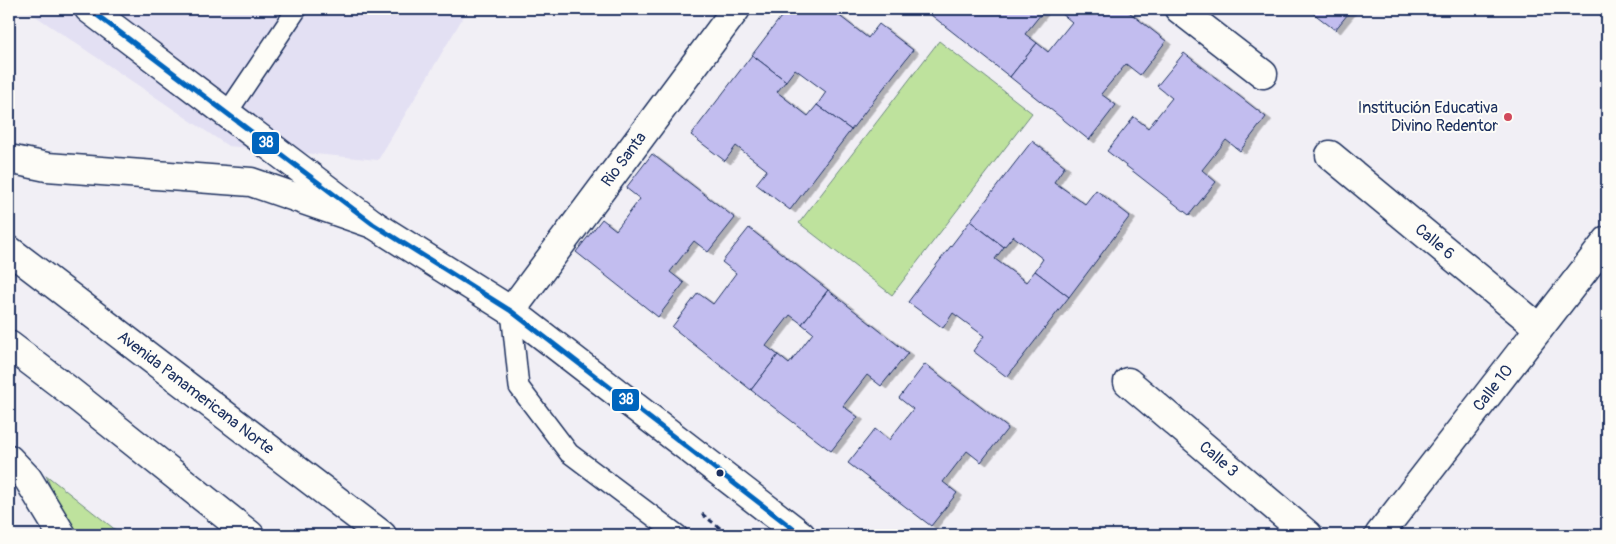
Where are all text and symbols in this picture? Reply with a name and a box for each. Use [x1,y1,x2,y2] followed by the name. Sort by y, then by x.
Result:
[1358,98,1498,136] place label: Institución Educativa Divino Redentor
[1502,111,1514,123] marker: Institución Educativa Divino Redentor
[597,128,651,191] street label: Rio Santa
[251,131,280,155] line badge: 38
[259,134,273,151] text: 38
[1411,219,1459,264] street label: Calle 6
[113,326,278,459] street label: Avenida Panamericana Norte
[1469,361,1517,415] street label: Calle 10
[611,388,640,412] line badge: 38
[619,391,633,408] text: 38
[1195,437,1242,481] street label: Calle 3
[715,468,725,478] unlabelled marker

